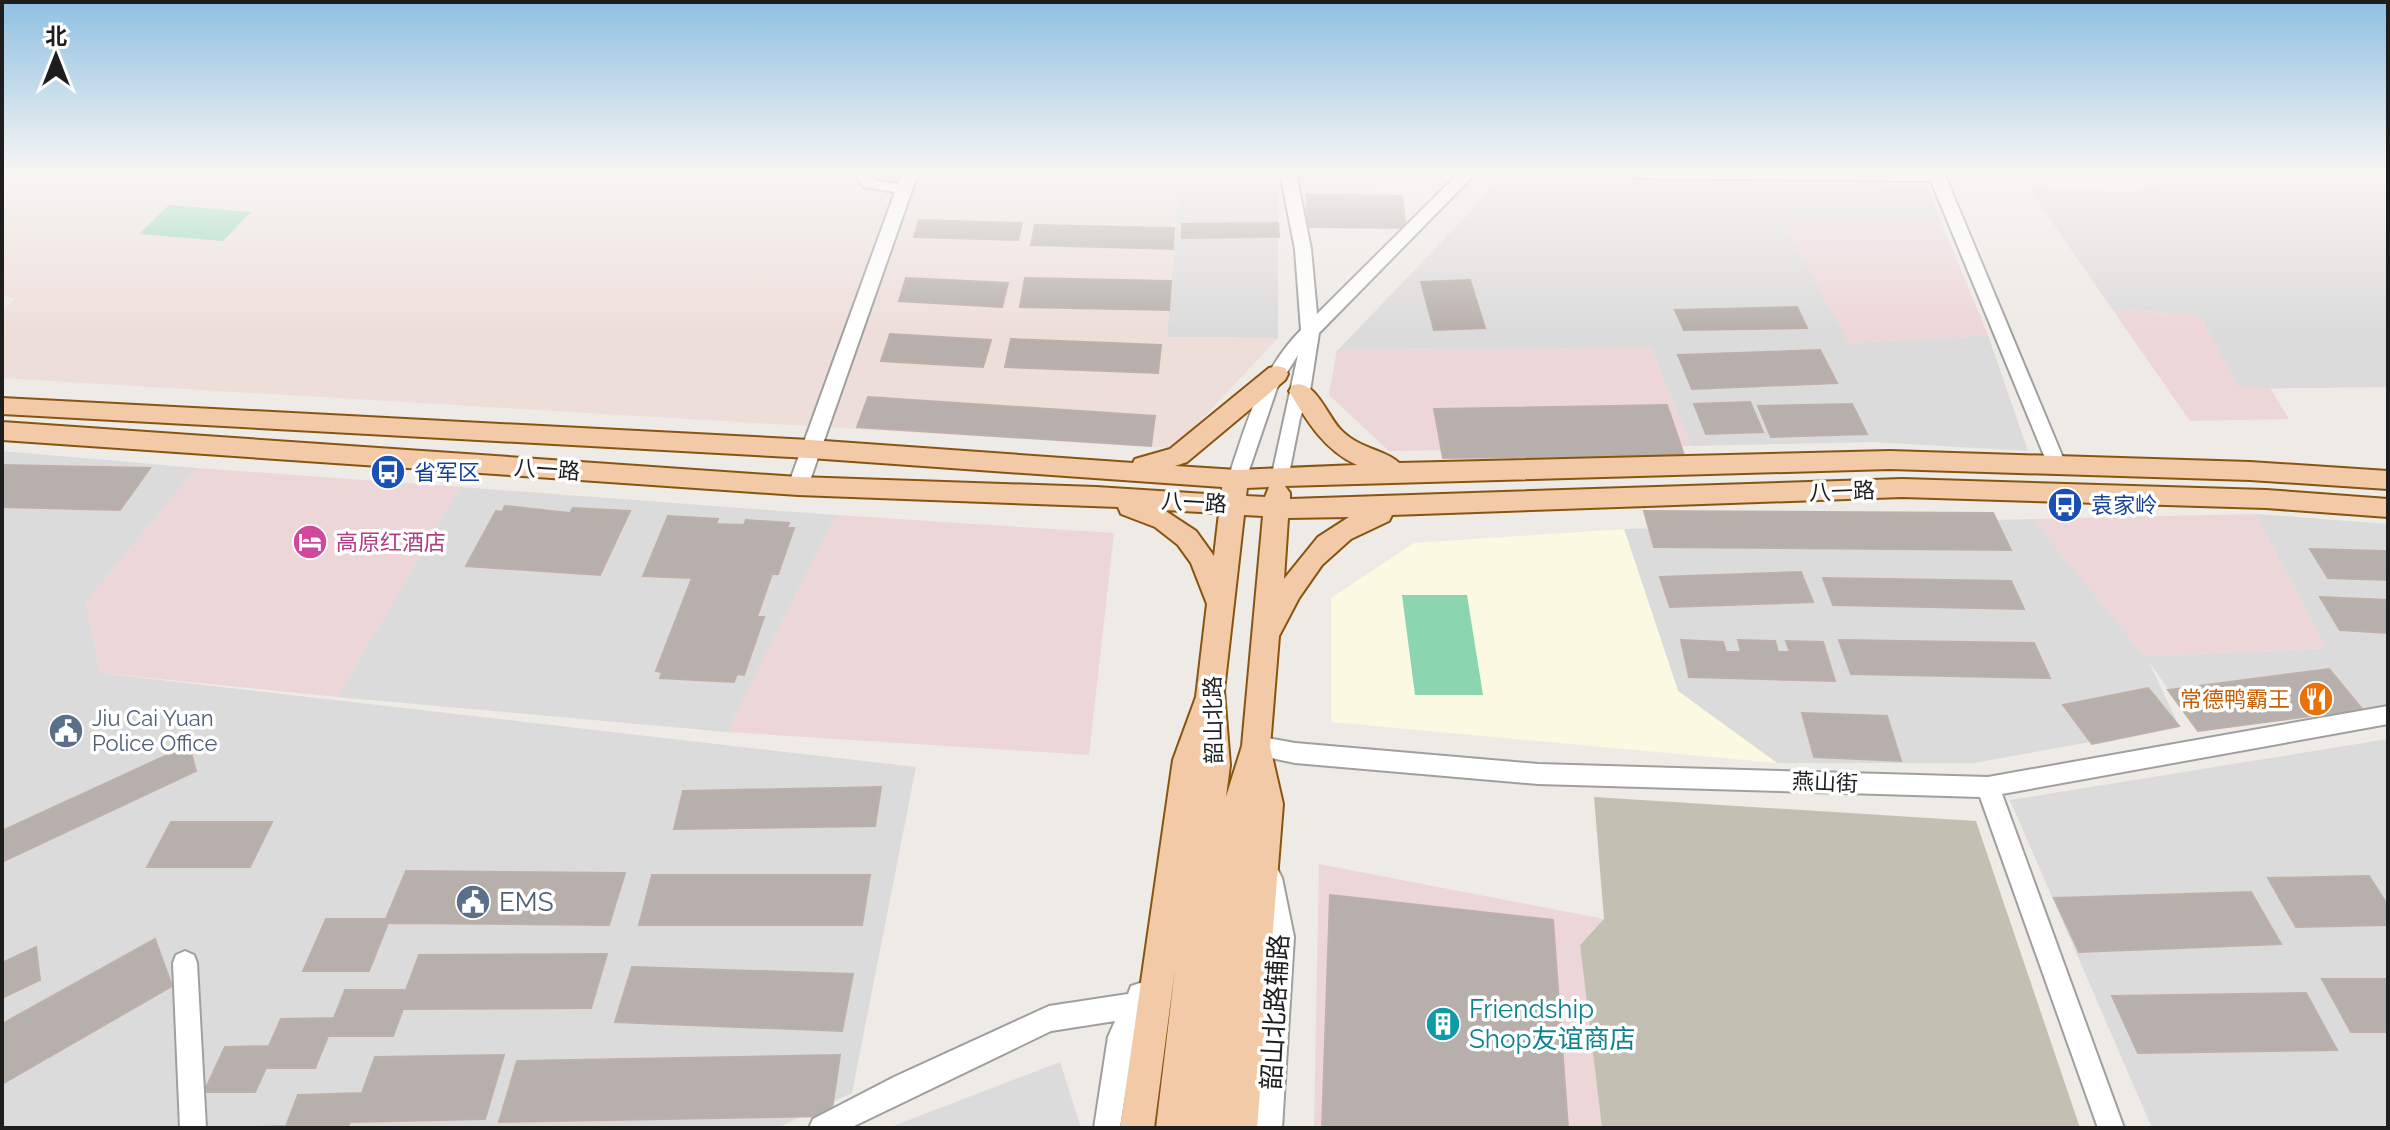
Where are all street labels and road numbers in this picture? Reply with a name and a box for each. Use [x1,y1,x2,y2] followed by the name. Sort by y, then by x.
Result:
[513,454,581,484] street label: 八一路
[1809,477,1875,505] street label: 八一路
[1160,487,1228,517] street label: 八一路
[1199,676,1227,764] street label: 韶山北路
[1792,768,1858,796] street label: 燕山街
[1256,933,1294,1091] street label: 韶山北路辅路

